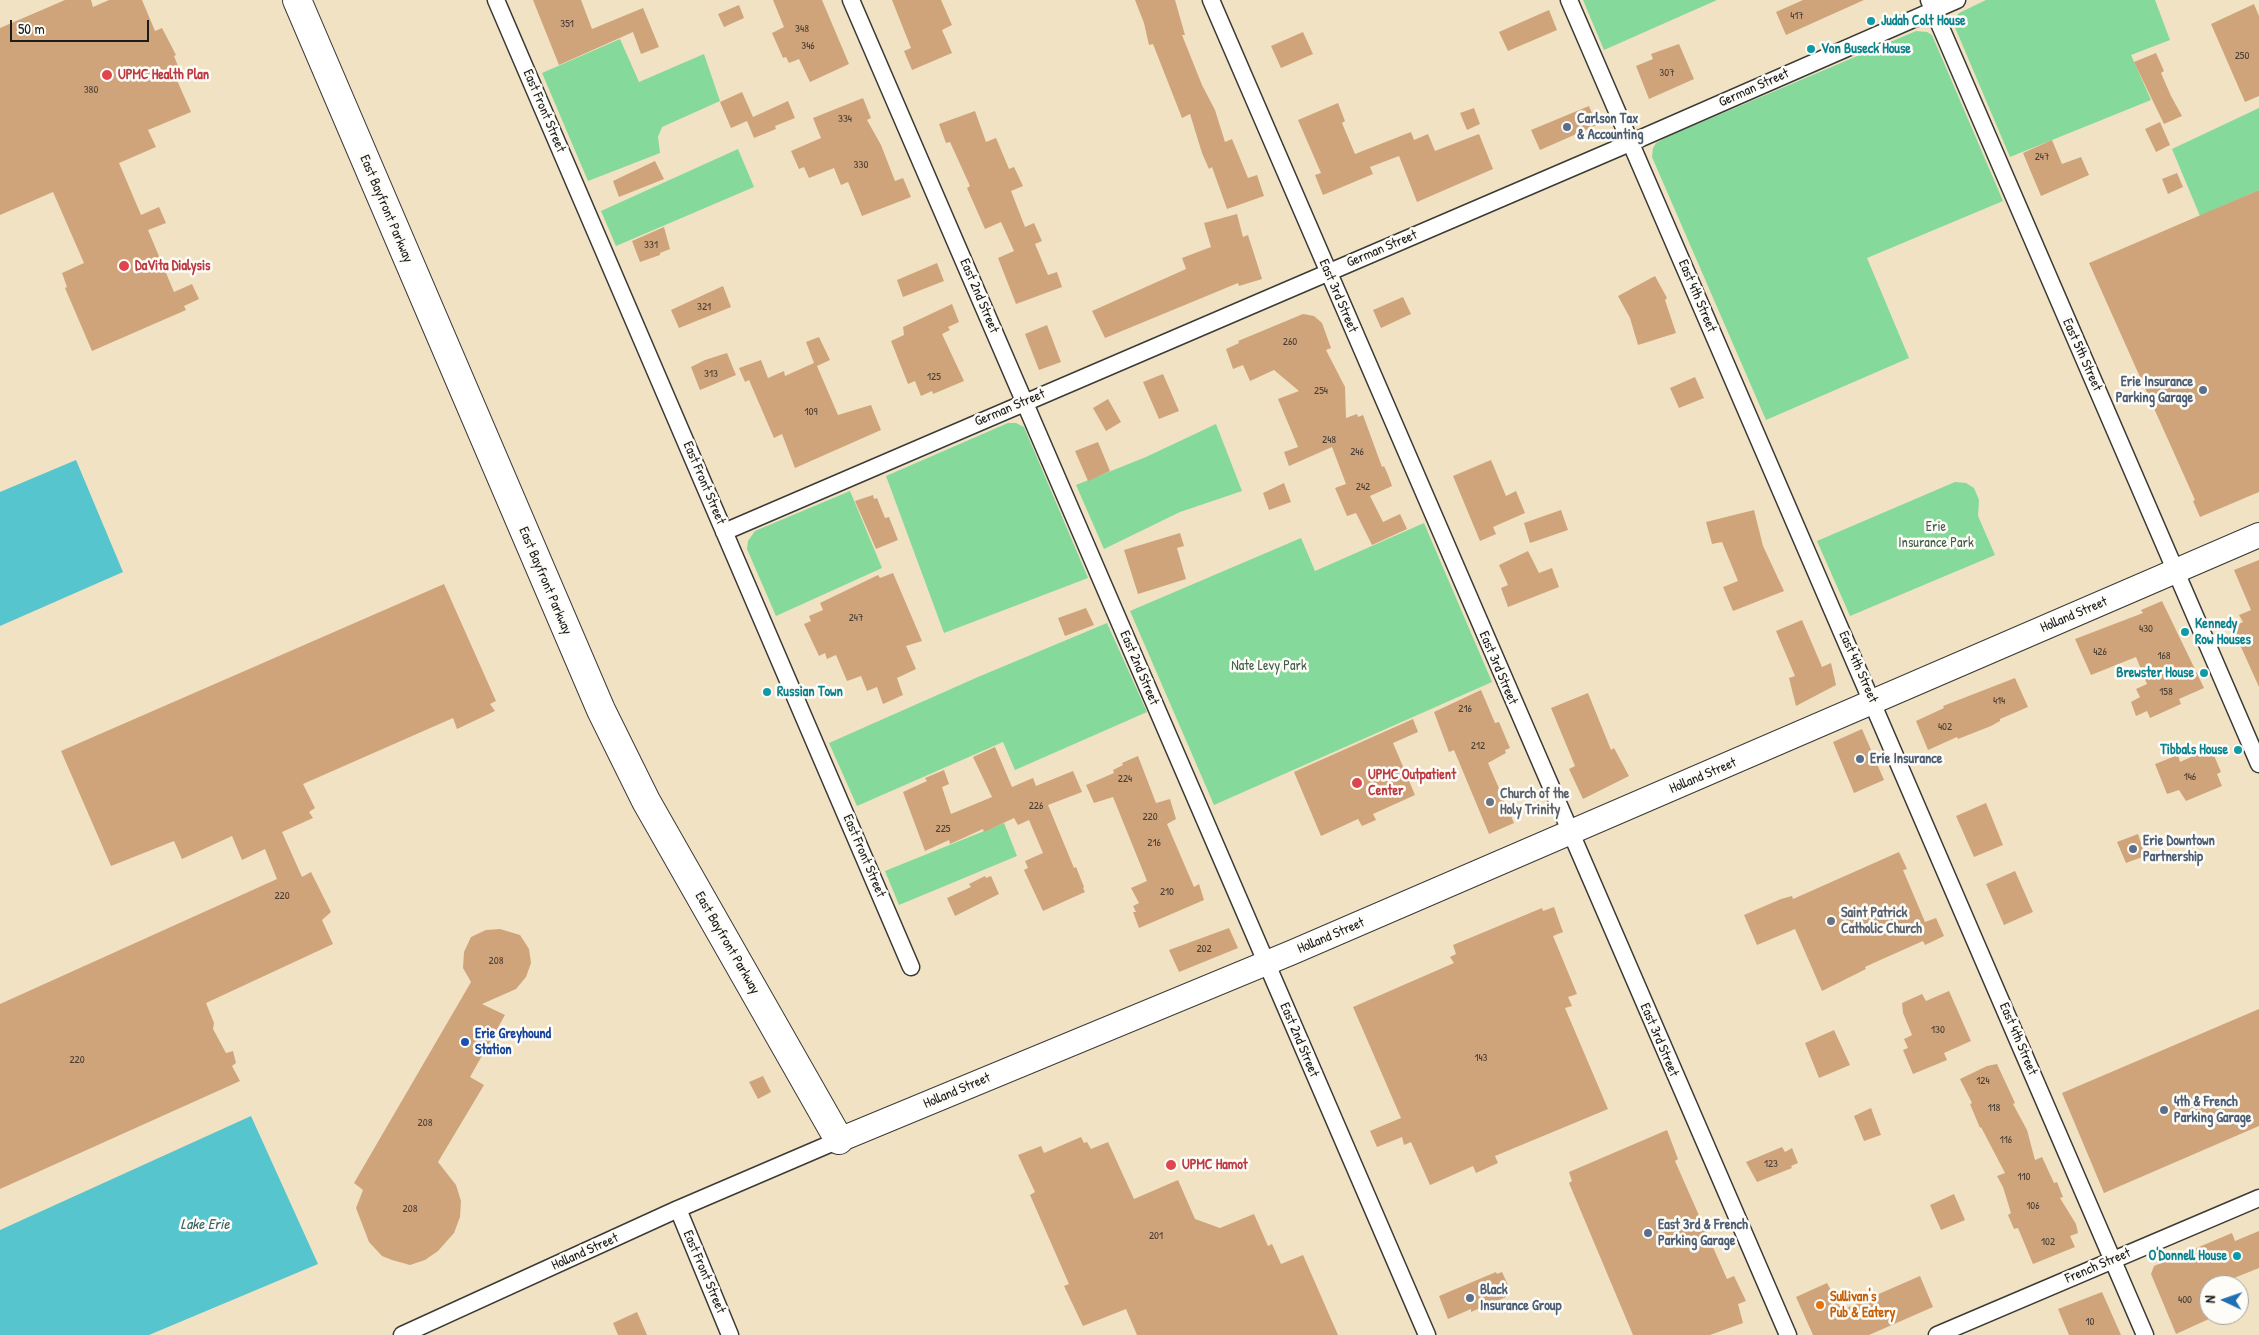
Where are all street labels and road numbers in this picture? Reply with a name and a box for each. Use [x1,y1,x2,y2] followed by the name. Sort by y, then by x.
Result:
[1716,65,1792,111] street label: German Street
[519,67,569,155] street label: East Front Street
[356,153,416,265] street label: East Bayfront Parkway
[1344,227,1420,271] street label: German Street
[956,256,1002,336] street label: East 2nd Street
[1315,257,1361,335] street label: East 3rd Street
[1674,257,1720,335] street label: East 4th Street
[2059,316,2105,394] street label: East 5th Street
[972,386,1048,430] street label: German Street
[679,439,729,527] street label: East Front Street
[515,525,575,637] street label: East Bayfront Parkway
[2038,593,2110,637] street label: Holland Street
[1116,628,1162,708] street label: East 2nd Street
[1835,628,1881,706] street label: East 4th Street
[1475,629,1521,707] street label: East 3rd Street
[1667,754,1739,798] street label: Holland Street
[839,812,889,900] street label: East Front Street
[691,889,763,997] street label: East Bayfront Parkway
[1295,914,1367,958] street label: Holland Street
[1276,1000,1322,1080] street label: East 2nd Street
[1995,1000,2041,1078] street label: East 4th Street
[1636,1001,1682,1079] street label: East 3rd Street
[921,1069,993,1113] street label: Holland Street
[679,1228,729,1316] street label: East Front Street
[549,1230,621,1274] street label: Holland Street
[2063,1245,2133,1287] street label: French Street

